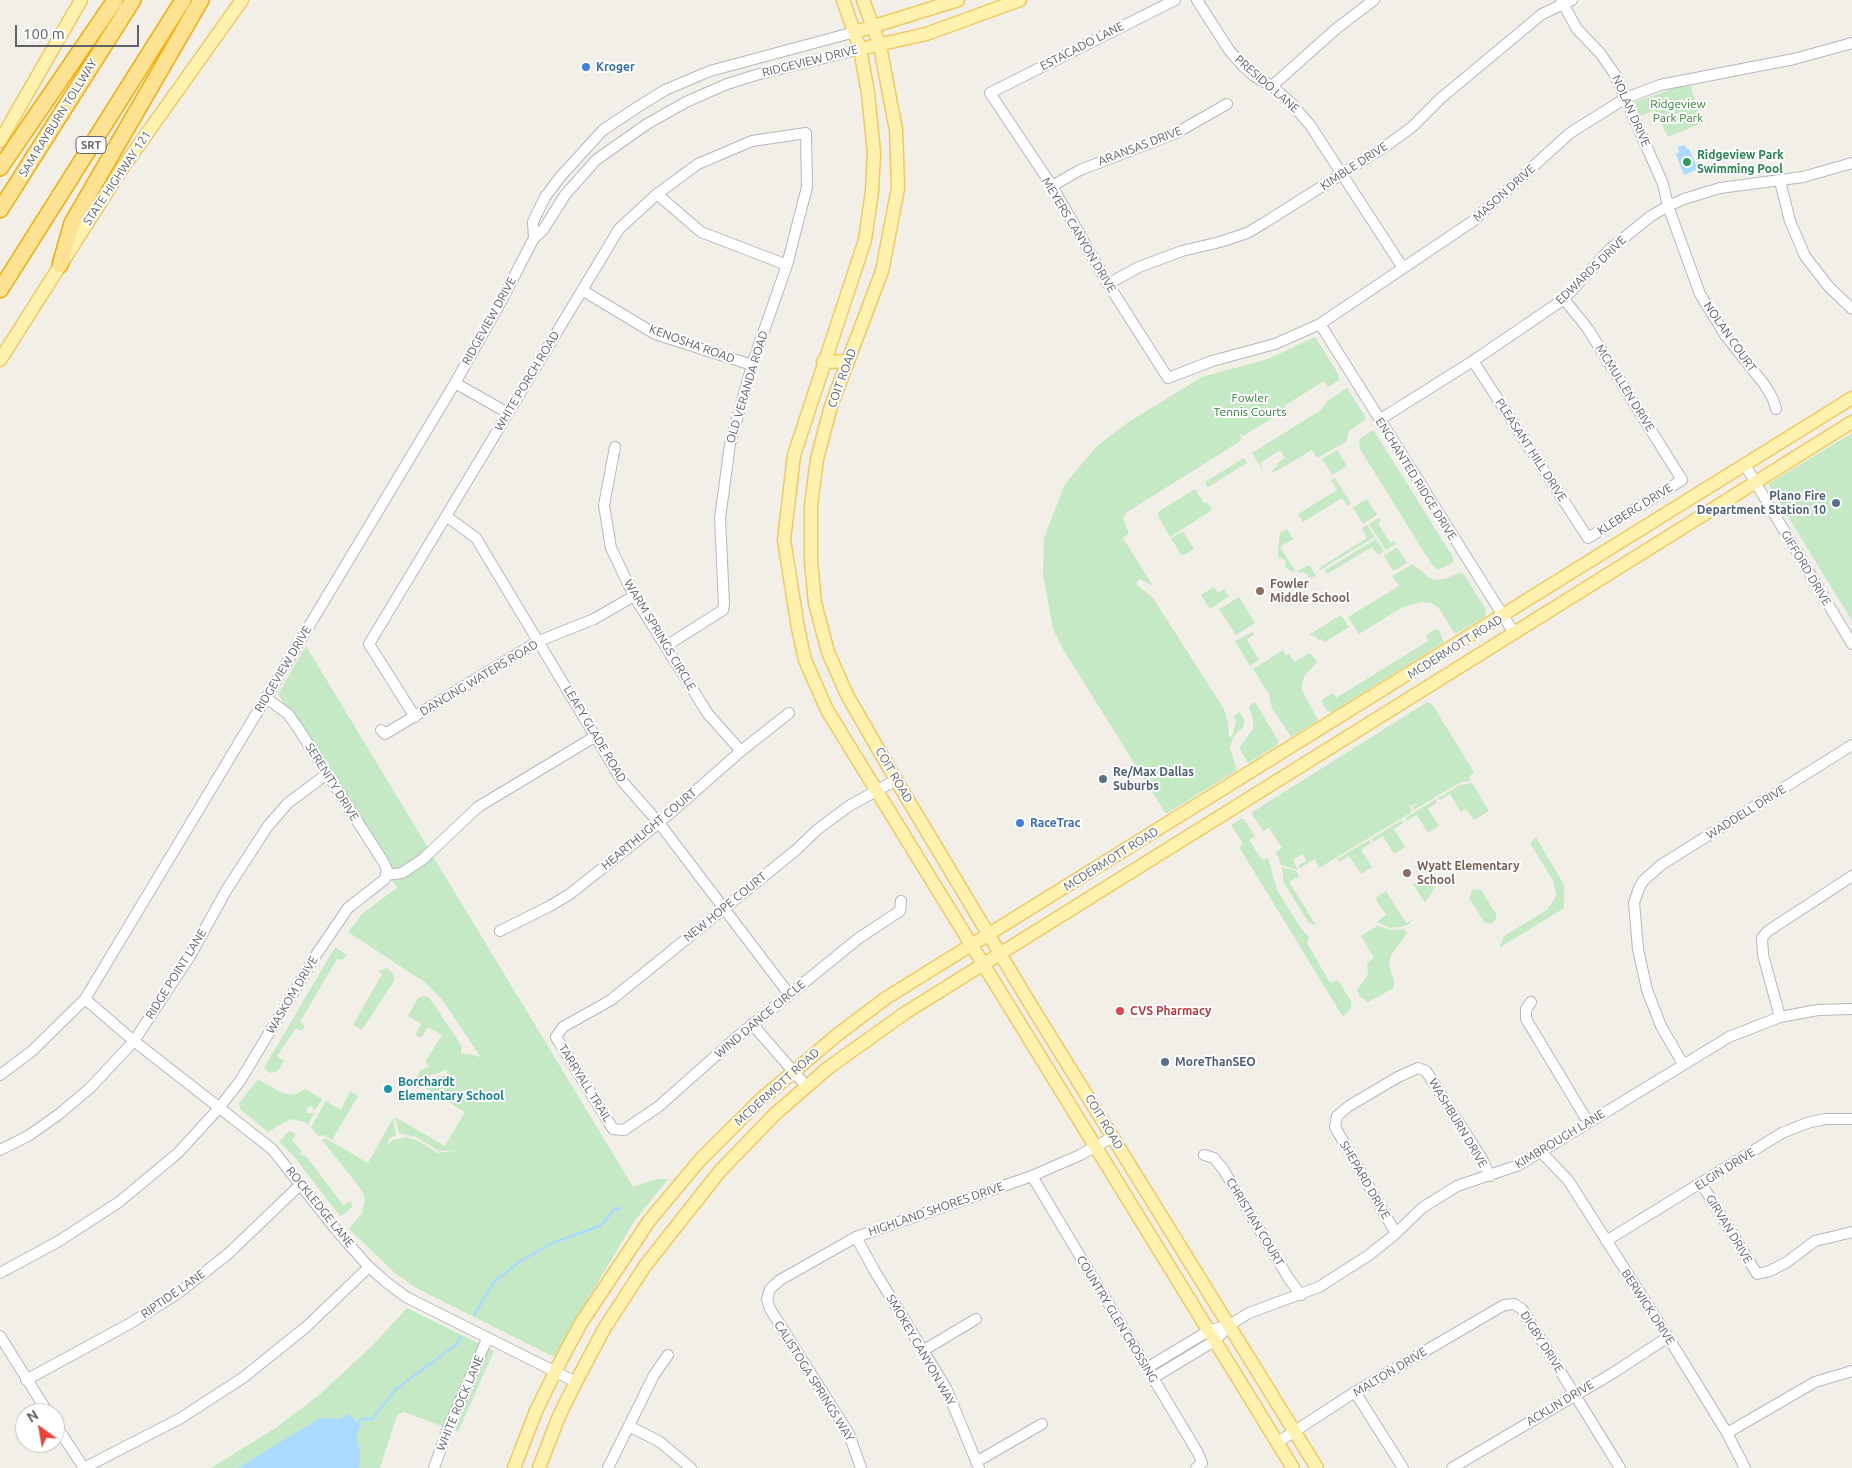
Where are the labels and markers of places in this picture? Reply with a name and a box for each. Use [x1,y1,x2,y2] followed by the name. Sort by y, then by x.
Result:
[596,60,635,74] place label: Kroger
[580,61,592,73] marker: Kroger
[1697,148,1784,176] place label: Ridgeview Park Swimming Pool
[1681,156,1693,168] marker: Ridgeview Park Swimming Pool
[1697,489,1826,517] place label: Plano Fire Department Station 10
[1830,497,1842,509] marker: Plano Fire Department Station 10
[1270,577,1350,605] place label: Fowler Middle School
[1254,585,1266,597] marker: Fowler Middle School
[1113,765,1194,793] place label: Re/Max Dallas Suburbs
[1097,773,1109,785] marker: Re/Max Dallas Suburbs
[1030,816,1080,830] place label: RaceTrac
[1014,817,1026,829] marker: RaceTrac
[1417,859,1520,887] place label: Wyatt Elementary School
[1401,867,1413,879] marker: Wyatt Elementary School
[1130,1004,1211,1018] place label: CVS Pharmacy
[1114,1005,1126,1017] marker: CVS Pharmacy
[1175,1055,1256,1069] place label: MoreThanSEO
[1159,1056,1171,1068] marker: MoreThanSEO
[398,1075,504,1103] place label: Borchardt Elementary School
[382,1083,394,1095] marker: Borchardt Elementary School

